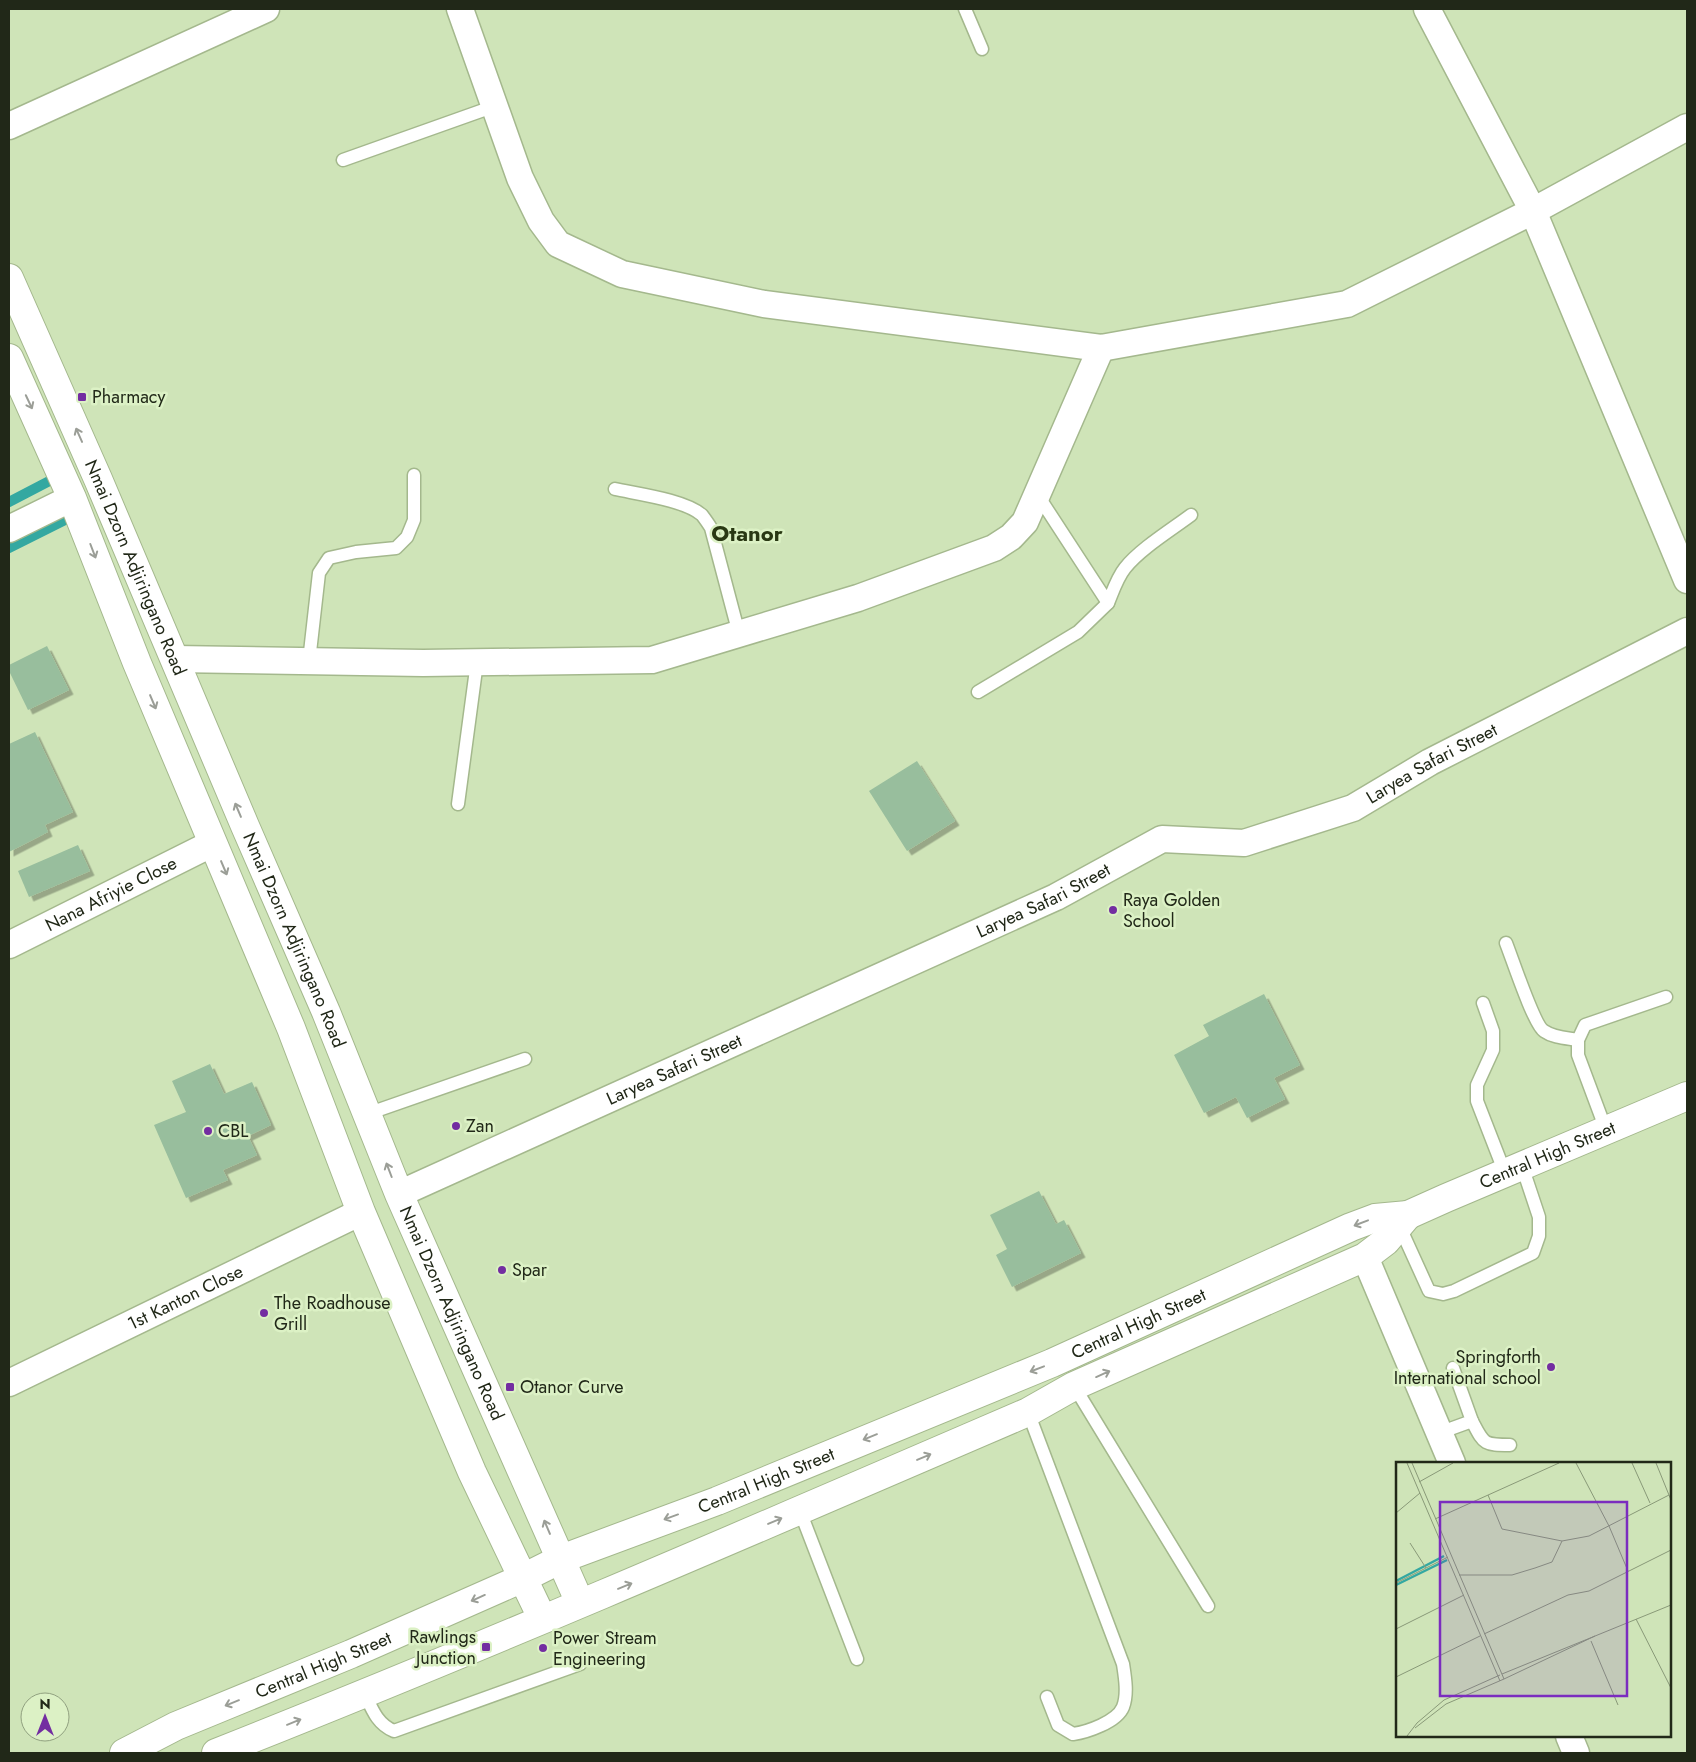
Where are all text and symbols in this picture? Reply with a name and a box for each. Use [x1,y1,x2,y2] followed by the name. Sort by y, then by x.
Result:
[92,384,165,410] place label: Pharmacy
[76,391,88,403] marker: Pharmacy
[25,394,34,409] one-way arrow
[73,428,83,443] one-way arrow
[78,456,193,679] street label: Nmai Dzorn Adjiringano Road
[711,517,783,549] district label: Otanor
[89,543,98,558] one-way arrow
[149,694,159,709] one-way arrow
[1361,717,1502,810] street label: Laryea Safari Street
[233,803,243,818] one-way arrow
[236,828,352,1052] street label: Nmai Dzorn Adjiringano Road
[41,850,181,938] street label: Nana Afriyie Close
[972,856,1116,944] street label: Laryea Safari Street
[219,860,229,875] one-way arrow
[1123,887,1221,934] place label: Raya Golden School
[1107,904,1119,916] marker: Raya Golden School
[602,1027,747,1112] street label: Laryea Safari Street
[466,1113,494,1139] place label: Zan
[1475,1115,1620,1195] street label: Central High Street
[218,1118,248,1144] place label: CBL
[450,1120,462,1132] marker: Zan
[202,1125,214,1137] marker: CBL
[384,1163,393,1178] one-way arrow
[393,1202,511,1425] street label: Nmai Dzorn Adjiringano Road
[1353,1219,1369,1228] one-way arrow
[512,1257,548,1283] place label: Spar
[123,1258,247,1336] street label: 1st Kanton Close
[496,1264,508,1276] marker: Spar
[1067,1281,1211,1366] street label: Central High Street
[274,1290,391,1337] place label: The Roadhouse Grill
[258,1307,270,1319] marker: The Roadhouse Grill
[1394,1344,1541,1391] place label: Springforth International school
[1545,1361,1557,1373] marker: Springforth International school
[1030,1365,1045,1374] one-way arrow
[1095,1368,1110,1378] one-way arrow
[520,1374,623,1400] place label: Otanor Curve
[504,1381,516,1393] marker: Otanor Curve
[863,1432,878,1442] one-way arrow
[694,1441,839,1520] street label: Central High Street
[916,1452,931,1462] one-way arrow
[1396,1462,1671,1737] inset map
[664,1513,679,1522] one-way arrow
[767,1516,782,1525] one-way arrow
[541,1520,551,1535] one-way arrow
[617,1580,632,1590] one-way arrow
[471,1593,486,1603] one-way arrow
[251,1624,396,1705] street label: Central High Street
[409,1624,476,1671] place label: Rawlings Junction
[553,1625,657,1672] place label: Power Stream Engineering
[480,1641,492,1653] marker: Rawlings Junction
[537,1642,549,1654] marker: Power Stream Engineering
[20,1692,70,1742] north arrow
[39,1694,51,1714] text: N
[225,1699,240,1708] one-way arrow
[286,1717,301,1727] one-way arrow

